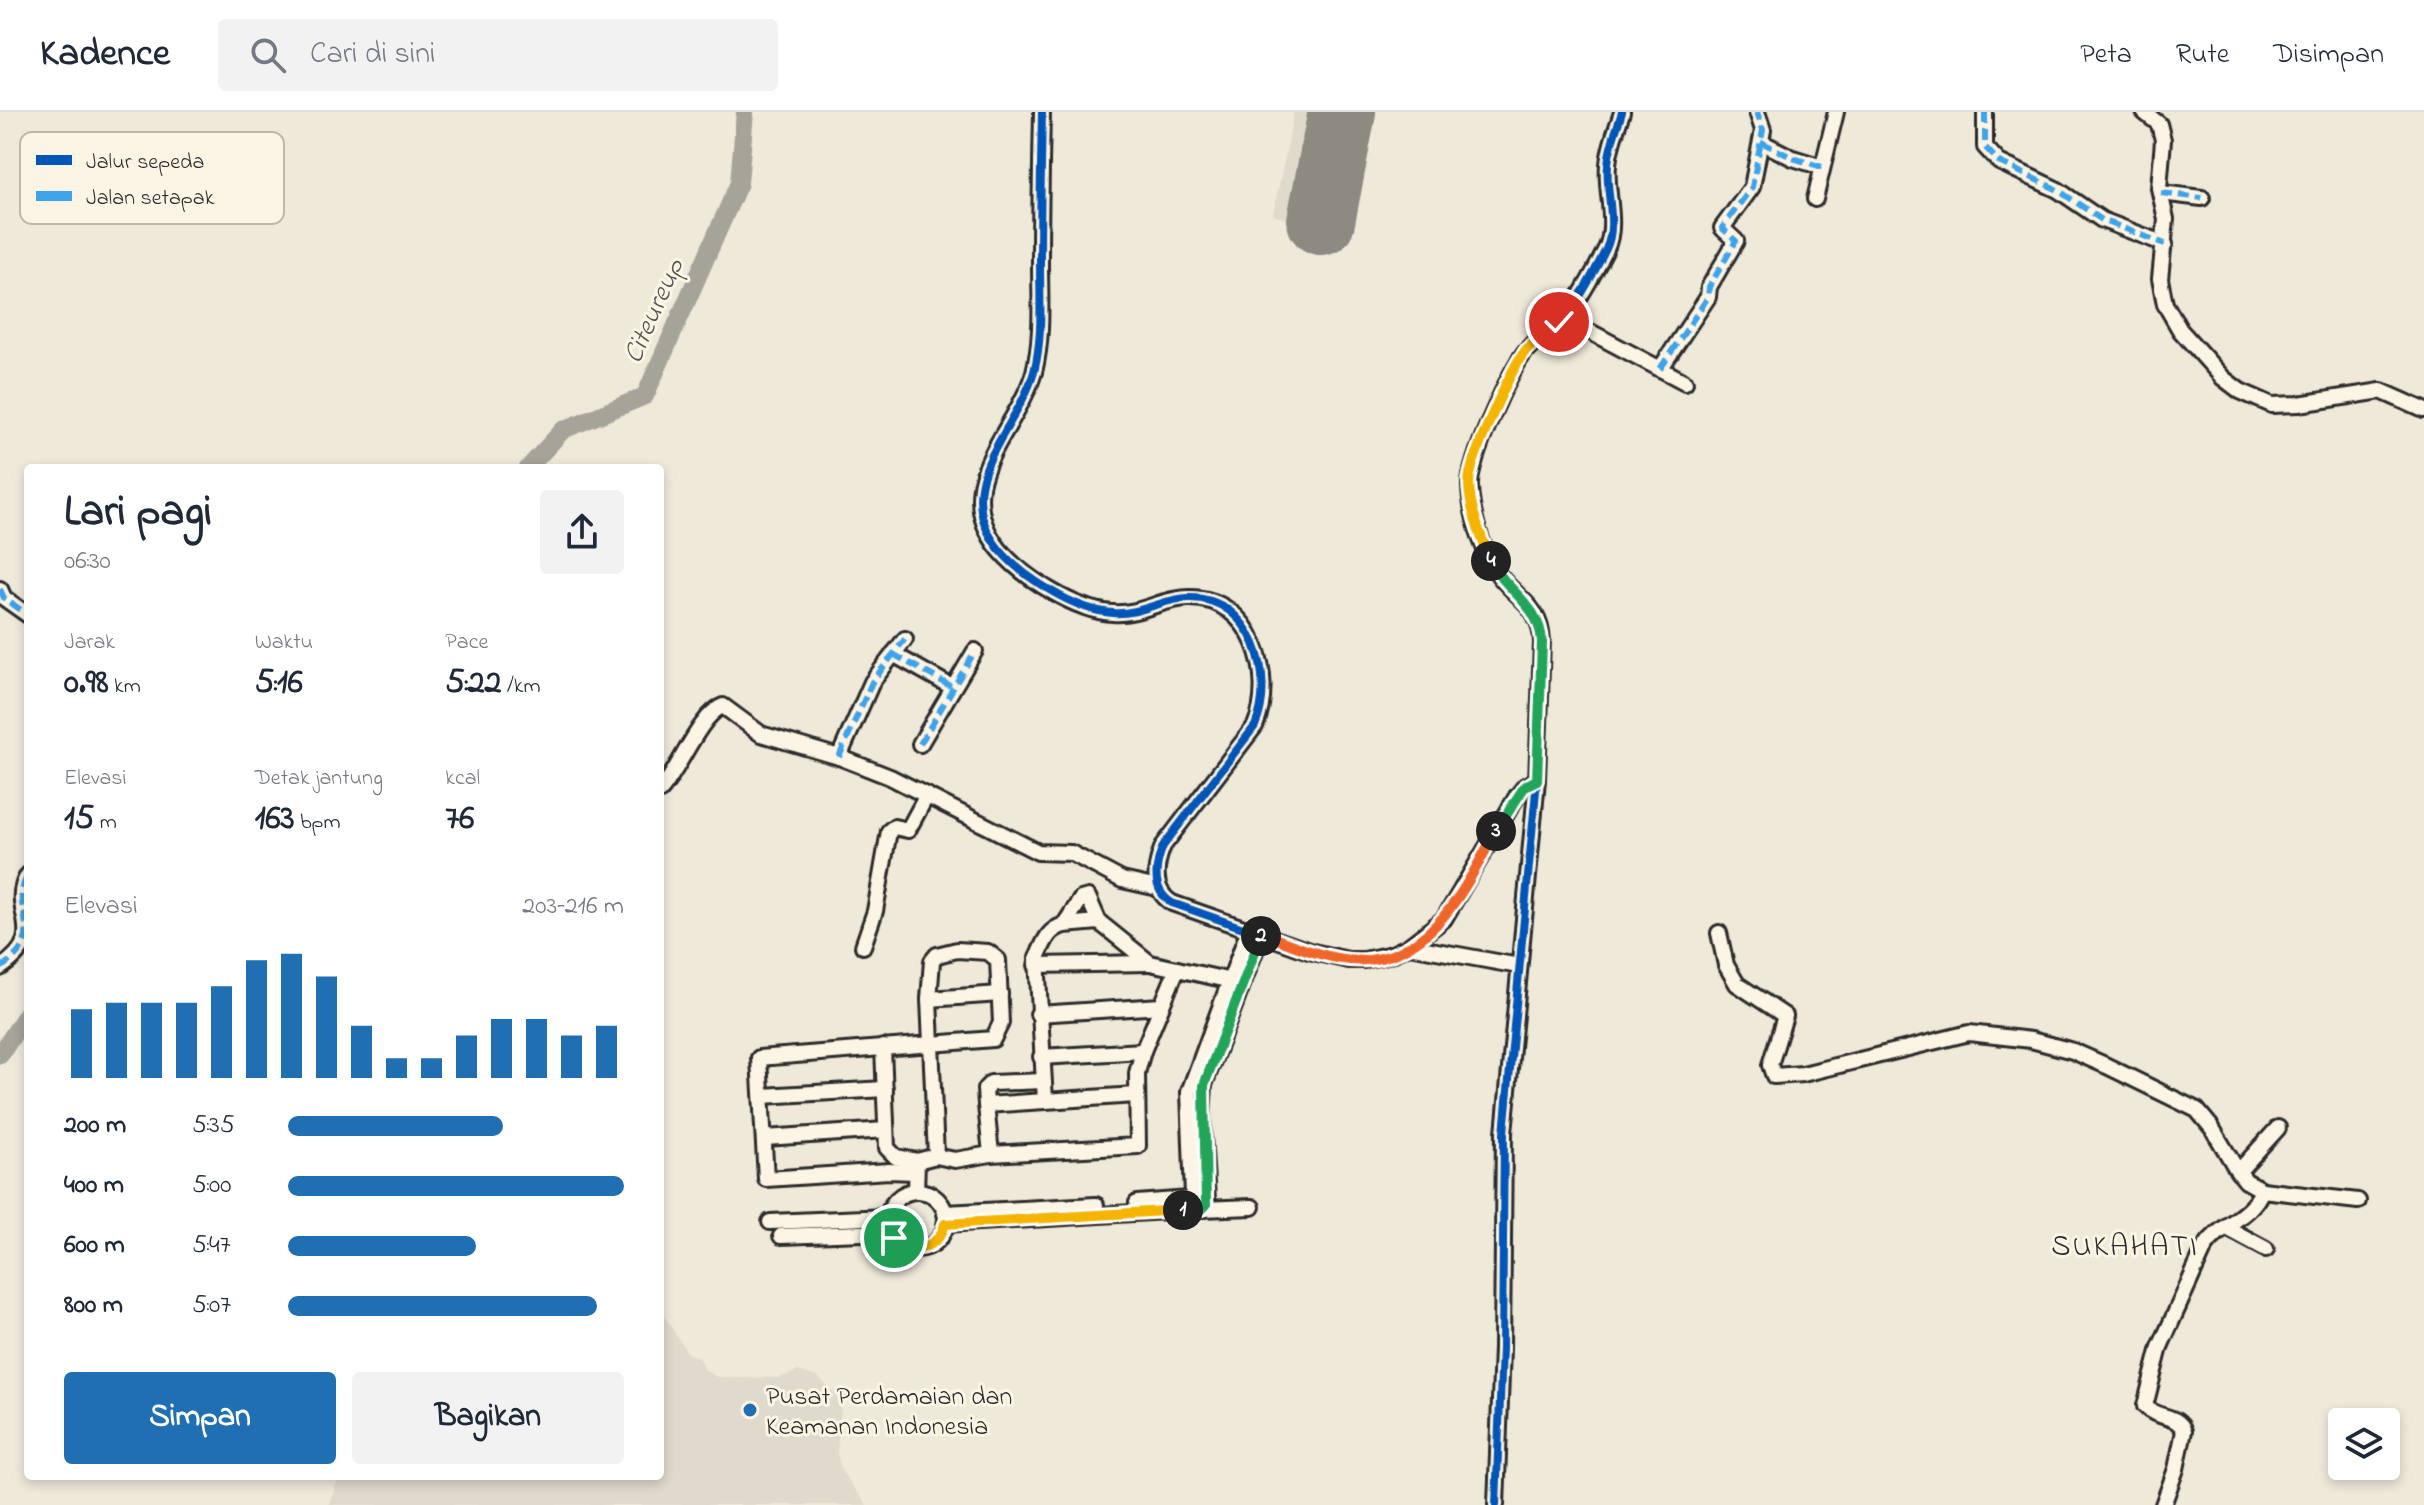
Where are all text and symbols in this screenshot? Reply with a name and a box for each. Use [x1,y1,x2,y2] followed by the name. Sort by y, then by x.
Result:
[218,19,778,91] search box
[40,27,170,83] text: Kadence
[246,33,290,77] icon: search
[310,33,435,77] text: Cari di sini
[2080,35,2132,76] text: Peta
[2176,35,2229,76] text: Rute
[2273,35,2384,76] text: Disimpan
[20,132,284,224] legend
[86,147,204,179] text: Jalur sepeda
[86,183,215,215] text: Jalan setapak
[614,252,697,370] water label: Citeureup
[1525,288,1593,356] pin
[1537,300,1581,344] icon: check
[64,481,212,545] text: Lari pagi
[540,490,624,574] button: share
[1471,541,1511,581] pin: 4
[64,543,111,581] text: 06:30
[1486,545,1496,577] text: 4
[64,627,115,659] text: Jarak
[255,627,313,659] text: Waktu
[445,627,488,659] text: Pace
[64,659,109,709] text: 0.98
[255,659,303,709] text: 5:16
[445,659,501,709] text: 5:22
[109,671,141,703] text: km
[501,671,541,703] text: /km
[64,763,126,795] text: Elevasi
[255,763,383,795] text: Detak jantung
[445,763,480,795] text: kcal
[64,795,94,845] text: 15
[255,795,294,845] text: 163
[445,795,474,845] text: 76
[94,807,117,839] text: m
[294,807,341,839] text: bpm
[1476,811,1516,851] pin: 3
[1491,815,1501,847] text: 3
[64,888,138,926] text: Elevasi
[522,888,624,926] text: 203–216 m
[1241,916,1281,956] pin: 2
[1256,920,1266,952] text: 2
[64,1107,126,1145] text: 200 m
[192,1107,235,1145] text: 5:35
[64,1167,124,1205] text: 400 m
[192,1167,232,1205] text: 5:00
[1163,1190,1203,1230] pin: 1
[1180,1194,1187,1226] text: 1
[860,1204,928,1272] pin
[872,1216,916,1260] icon: arrive
[2051,1226,2199,1270] district label: SUKAHATI
[64,1227,125,1265] text: 600 m
[192,1227,231,1265] text: 5:47
[64,1287,123,1325] text: 800 m
[192,1287,231,1325] text: 5:07
[64,1372,336,1464] button: Simpan
[352,1372,624,1464] button: Bagikan
[766,1379,1012,1447] place label: Pusat Perdamaian dan Keamanan Indonesia
[741,1401,759,1419] marker: Pusat Perdamaian dan Keamanan Indonesia
[2328,1408,2400,1480] map controls
[2328,1408,2400,1480] button: layers

